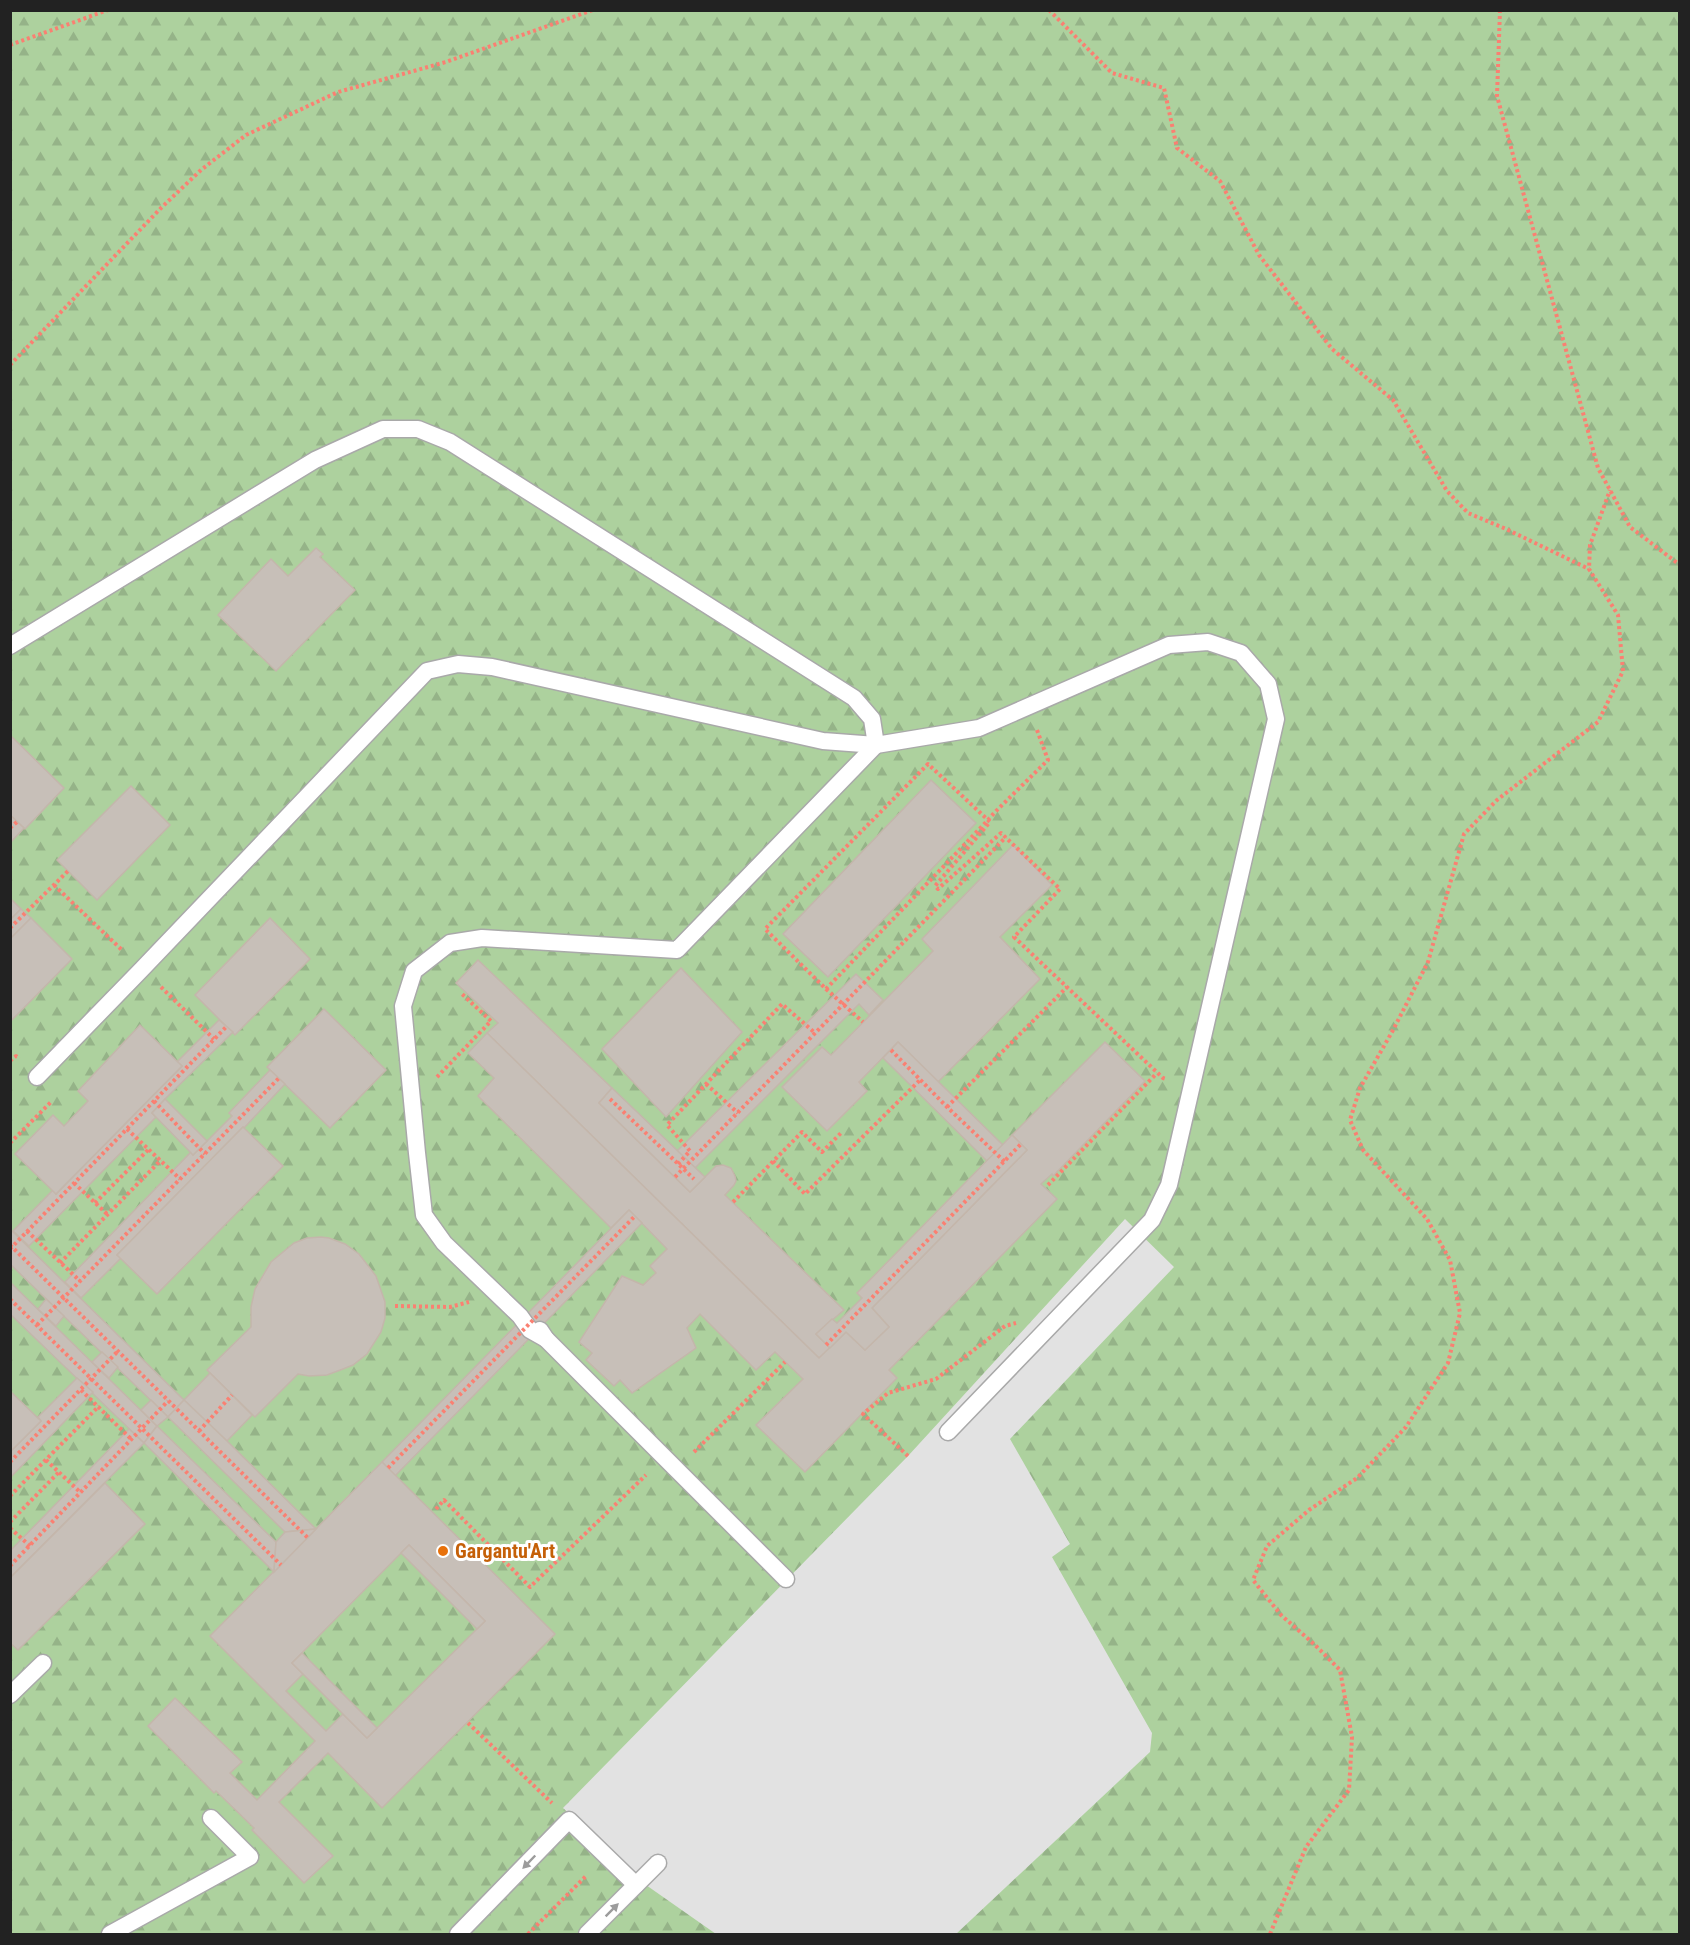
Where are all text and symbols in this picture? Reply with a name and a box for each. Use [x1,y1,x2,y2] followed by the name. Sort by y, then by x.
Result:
[455,1539,555,1563] place label: Gargantu'Art
[436,1544,450,1558] marker: Gargantu'Art
[522,1855,536,1869] one-way arrow
[604,1903,618,1917] one-way arrow

